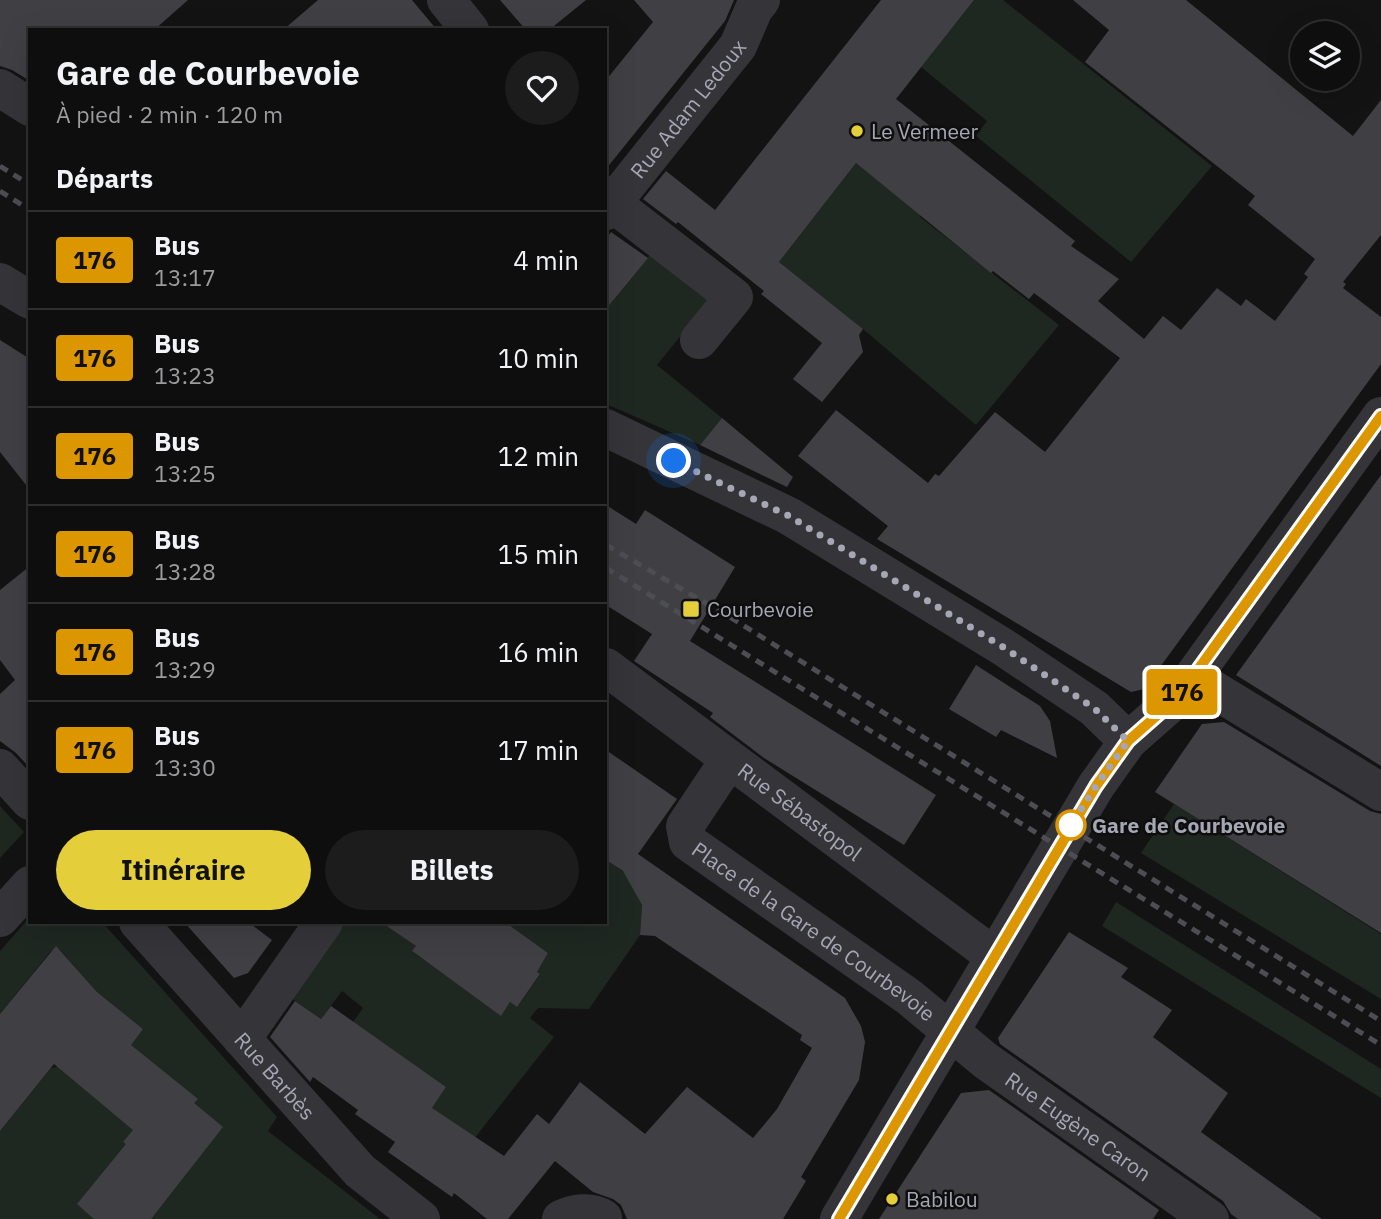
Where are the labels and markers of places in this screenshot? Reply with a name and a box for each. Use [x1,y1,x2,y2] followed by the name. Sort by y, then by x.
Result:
[871,117,979,145] place label: Le Vermeer
[849,123,865,139] marker: Le Vermeer
[707,595,814,623] place label: Courbevoie
[681,599,701,619] marker: Courbevoie
[1056,810,1086,840] marker: Gare de Courbevoie
[1092,811,1286,839] place label: Gare de Courbevoie
[906,1185,978,1213] place label: Babilou
[884,1191,900,1207] marker: Babilou

